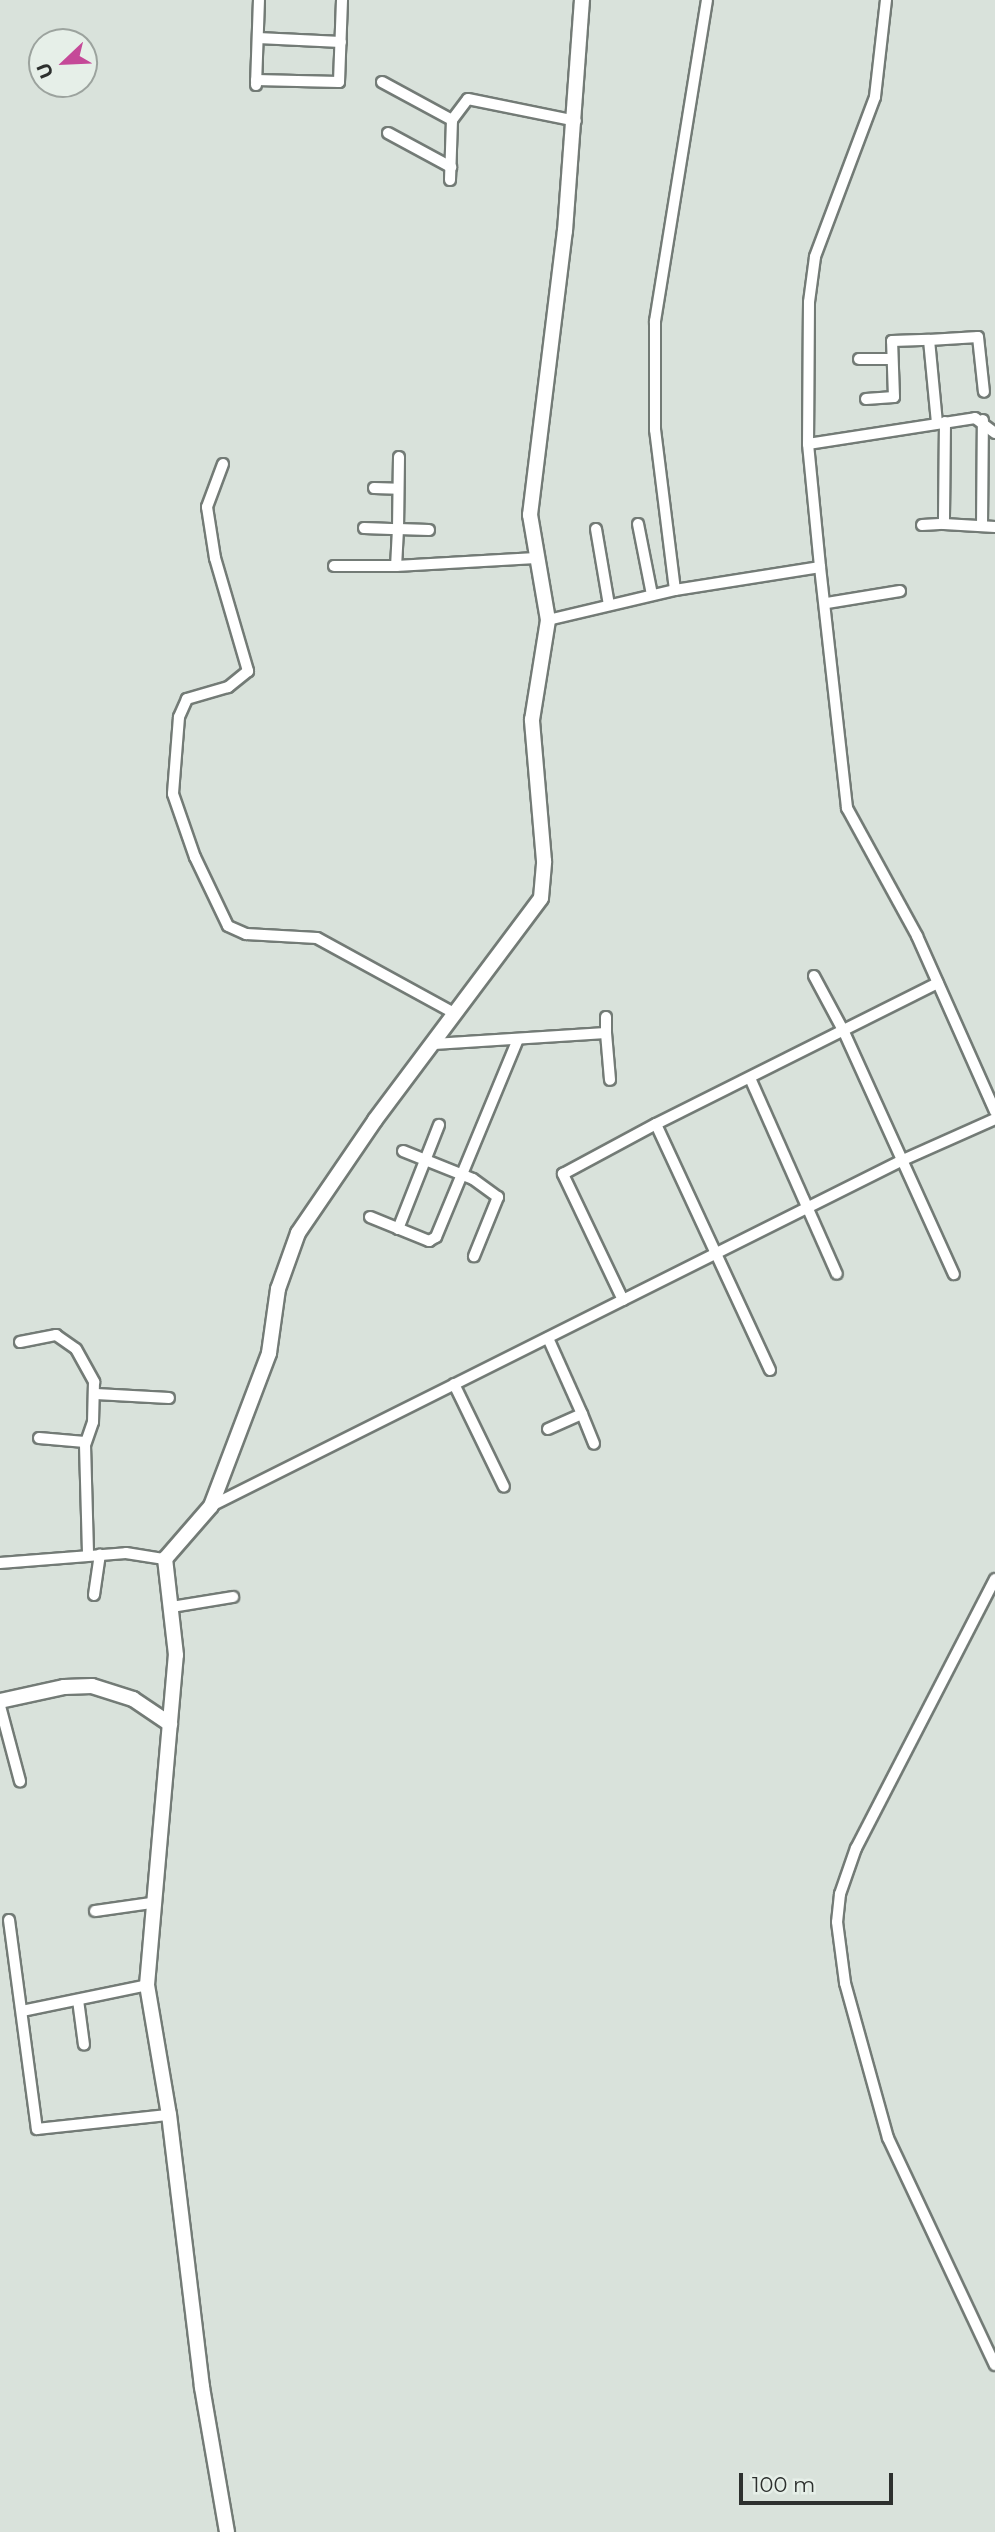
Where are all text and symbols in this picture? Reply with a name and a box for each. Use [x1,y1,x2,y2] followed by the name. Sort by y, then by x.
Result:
[28,28,98,98] north arrow
[32,59,59,82] text: U
[743,2458,897,2502] scale bar
[752,2472,815,2497] text: 100 m

